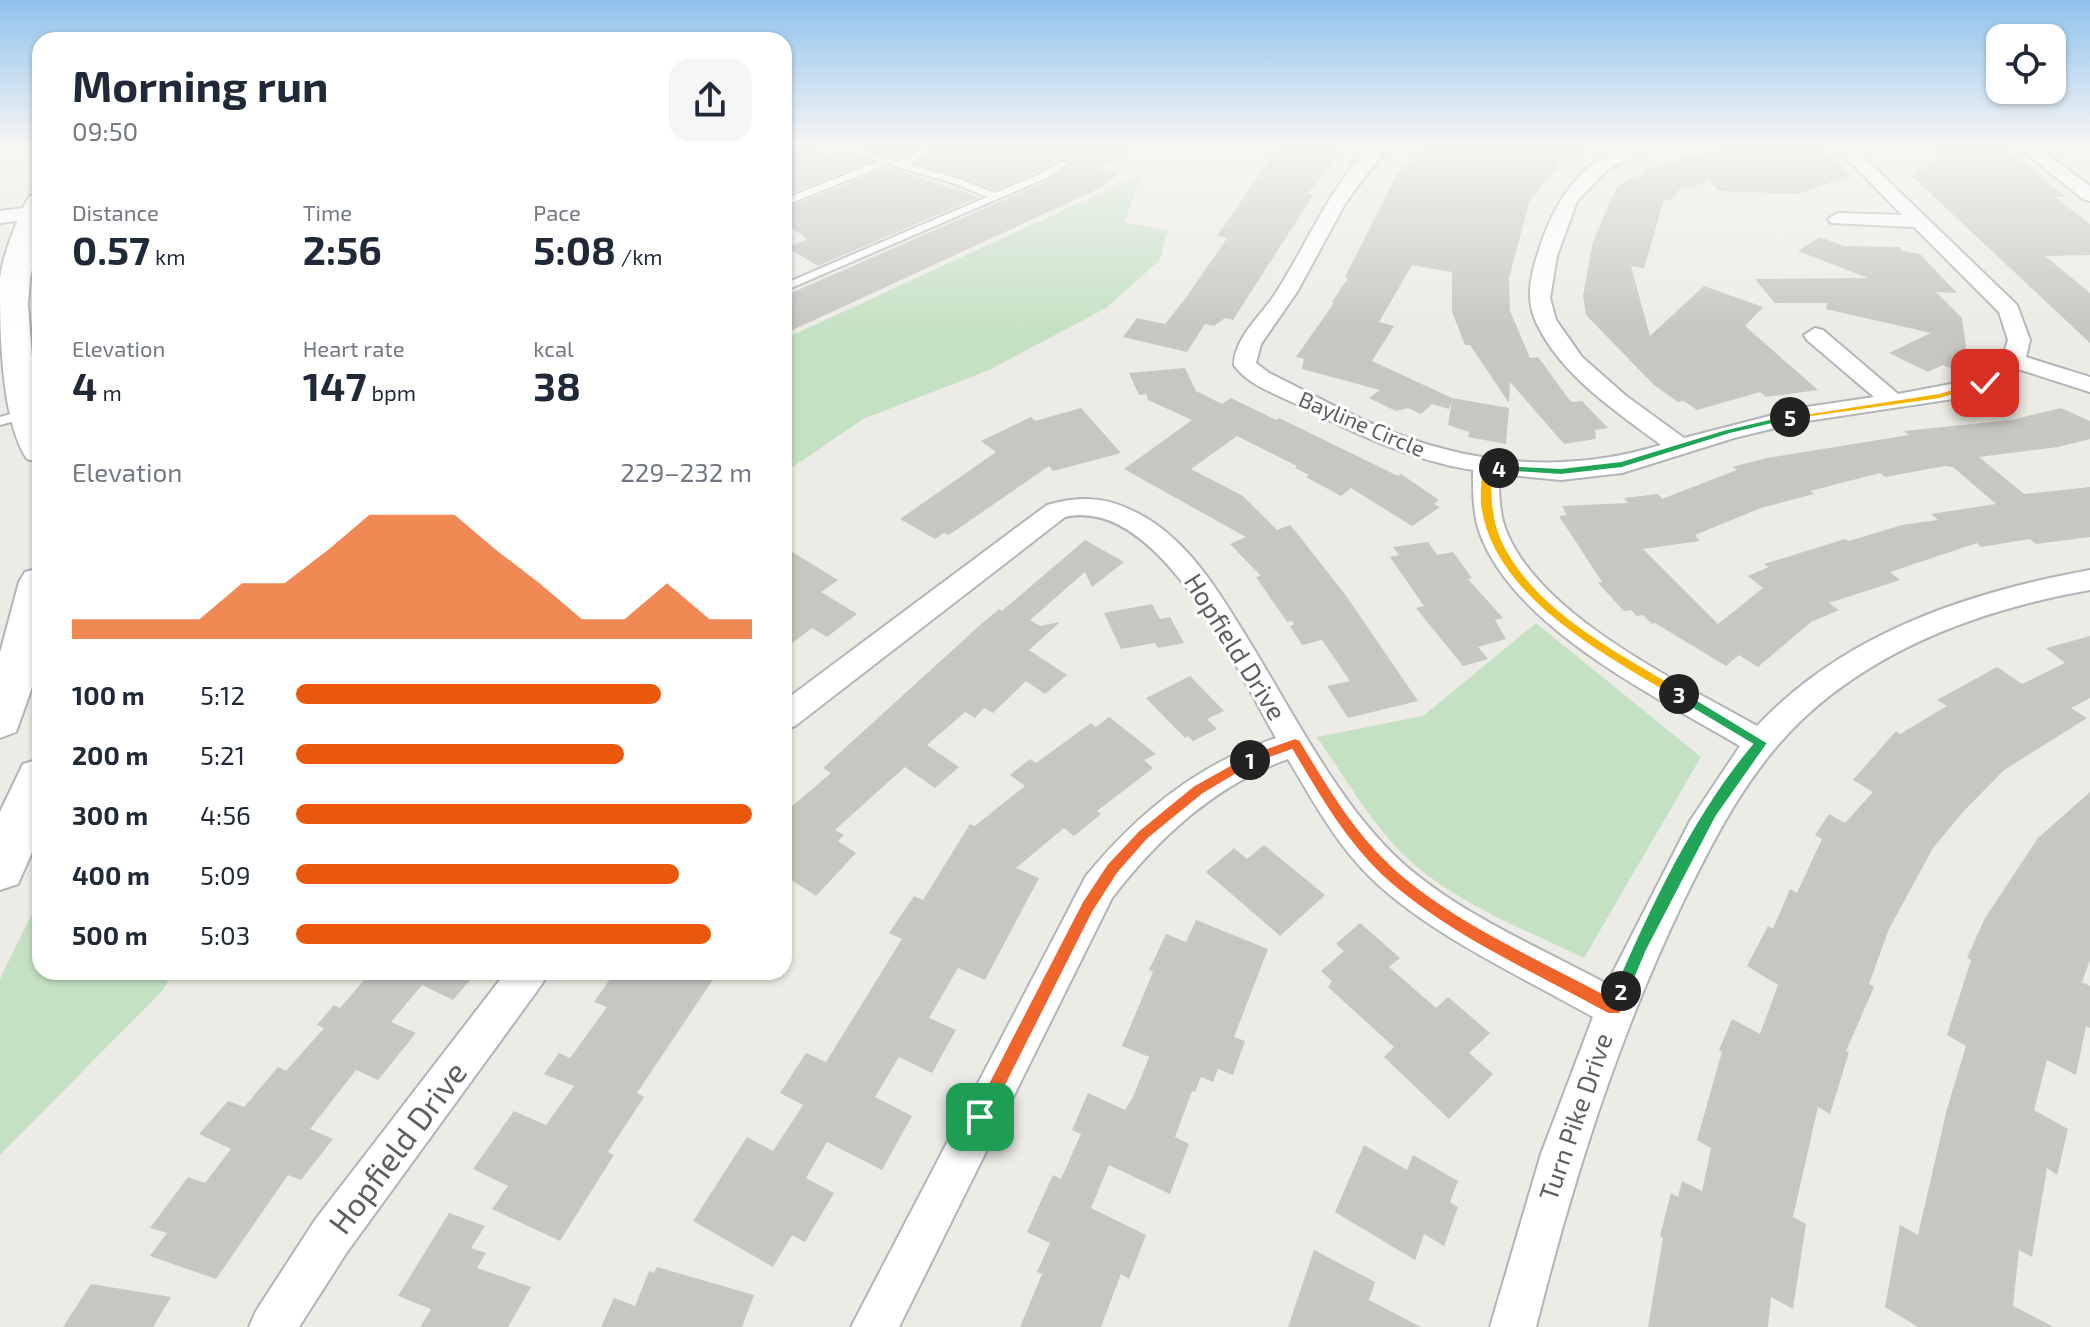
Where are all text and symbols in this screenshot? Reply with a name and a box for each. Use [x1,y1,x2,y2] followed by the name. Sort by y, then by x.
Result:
[1986,24,2066,104] map controls
[1986,24,2066,104] button: locate
[72,58,328,111] text: Morning run
[668,58,752,142] button: share
[72,115,138,146] text: 09:50
[72,199,159,225] text: Distance
[303,199,352,225] text: Time
[533,199,581,225] text: Pace
[72,225,150,273] text: 0.57
[303,225,382,273] text: 2:56
[533,225,616,273] text: 5:08
[150,243,186,269] text: km
[616,243,663,269] text: /km
[72,335,165,361] text: Elevation
[303,335,404,361] text: Heart rate
[533,335,574,361] text: kcal
[1951,349,2019,417] pin
[72,361,97,409] text: 4
[303,361,367,409] text: 147
[533,361,581,409] text: 38
[1963,361,2007,405] icon: check
[97,379,122,405] text: m
[367,379,416,405] text: bpm
[1295,385,1429,461] street label: Bayline Circle
[1770,397,1810,437] pin: 5
[1784,404,1796,430] text: 5
[1479,448,1519,488] pin: 4
[1492,455,1506,481] text: 4
[72,456,182,487] text: Elevation
[620,456,752,487] text: 229–232 m
[1179,567,1294,725] street label: Hopfield Drive
[1659,674,1699,714] pin: 3
[72,679,145,710] text: 100 m
[200,679,245,710] text: 5:12
[1673,681,1685,707] text: 3
[72,739,148,770] text: 200 m
[200,739,245,770] text: 5:21
[1230,740,1270,780] pin: 1
[1245,747,1255,773] text: 1
[72,799,148,830] text: 300 m
[200,799,251,830] text: 4:56
[72,859,150,890] text: 400 m
[200,859,251,890] text: 5:09
[72,919,148,950] text: 500 m
[200,919,250,950] text: 5:03
[1601,971,1641,1011] pin: 2
[1615,978,1627,1004] text: 2
[1531,1029,1618,1204] street label: Turn Pike Drive
[319,1053,473,1240] street label: Hopfield Drive
[946,1083,1014,1151] pin
[958,1095,1002,1139] icon: arrive

